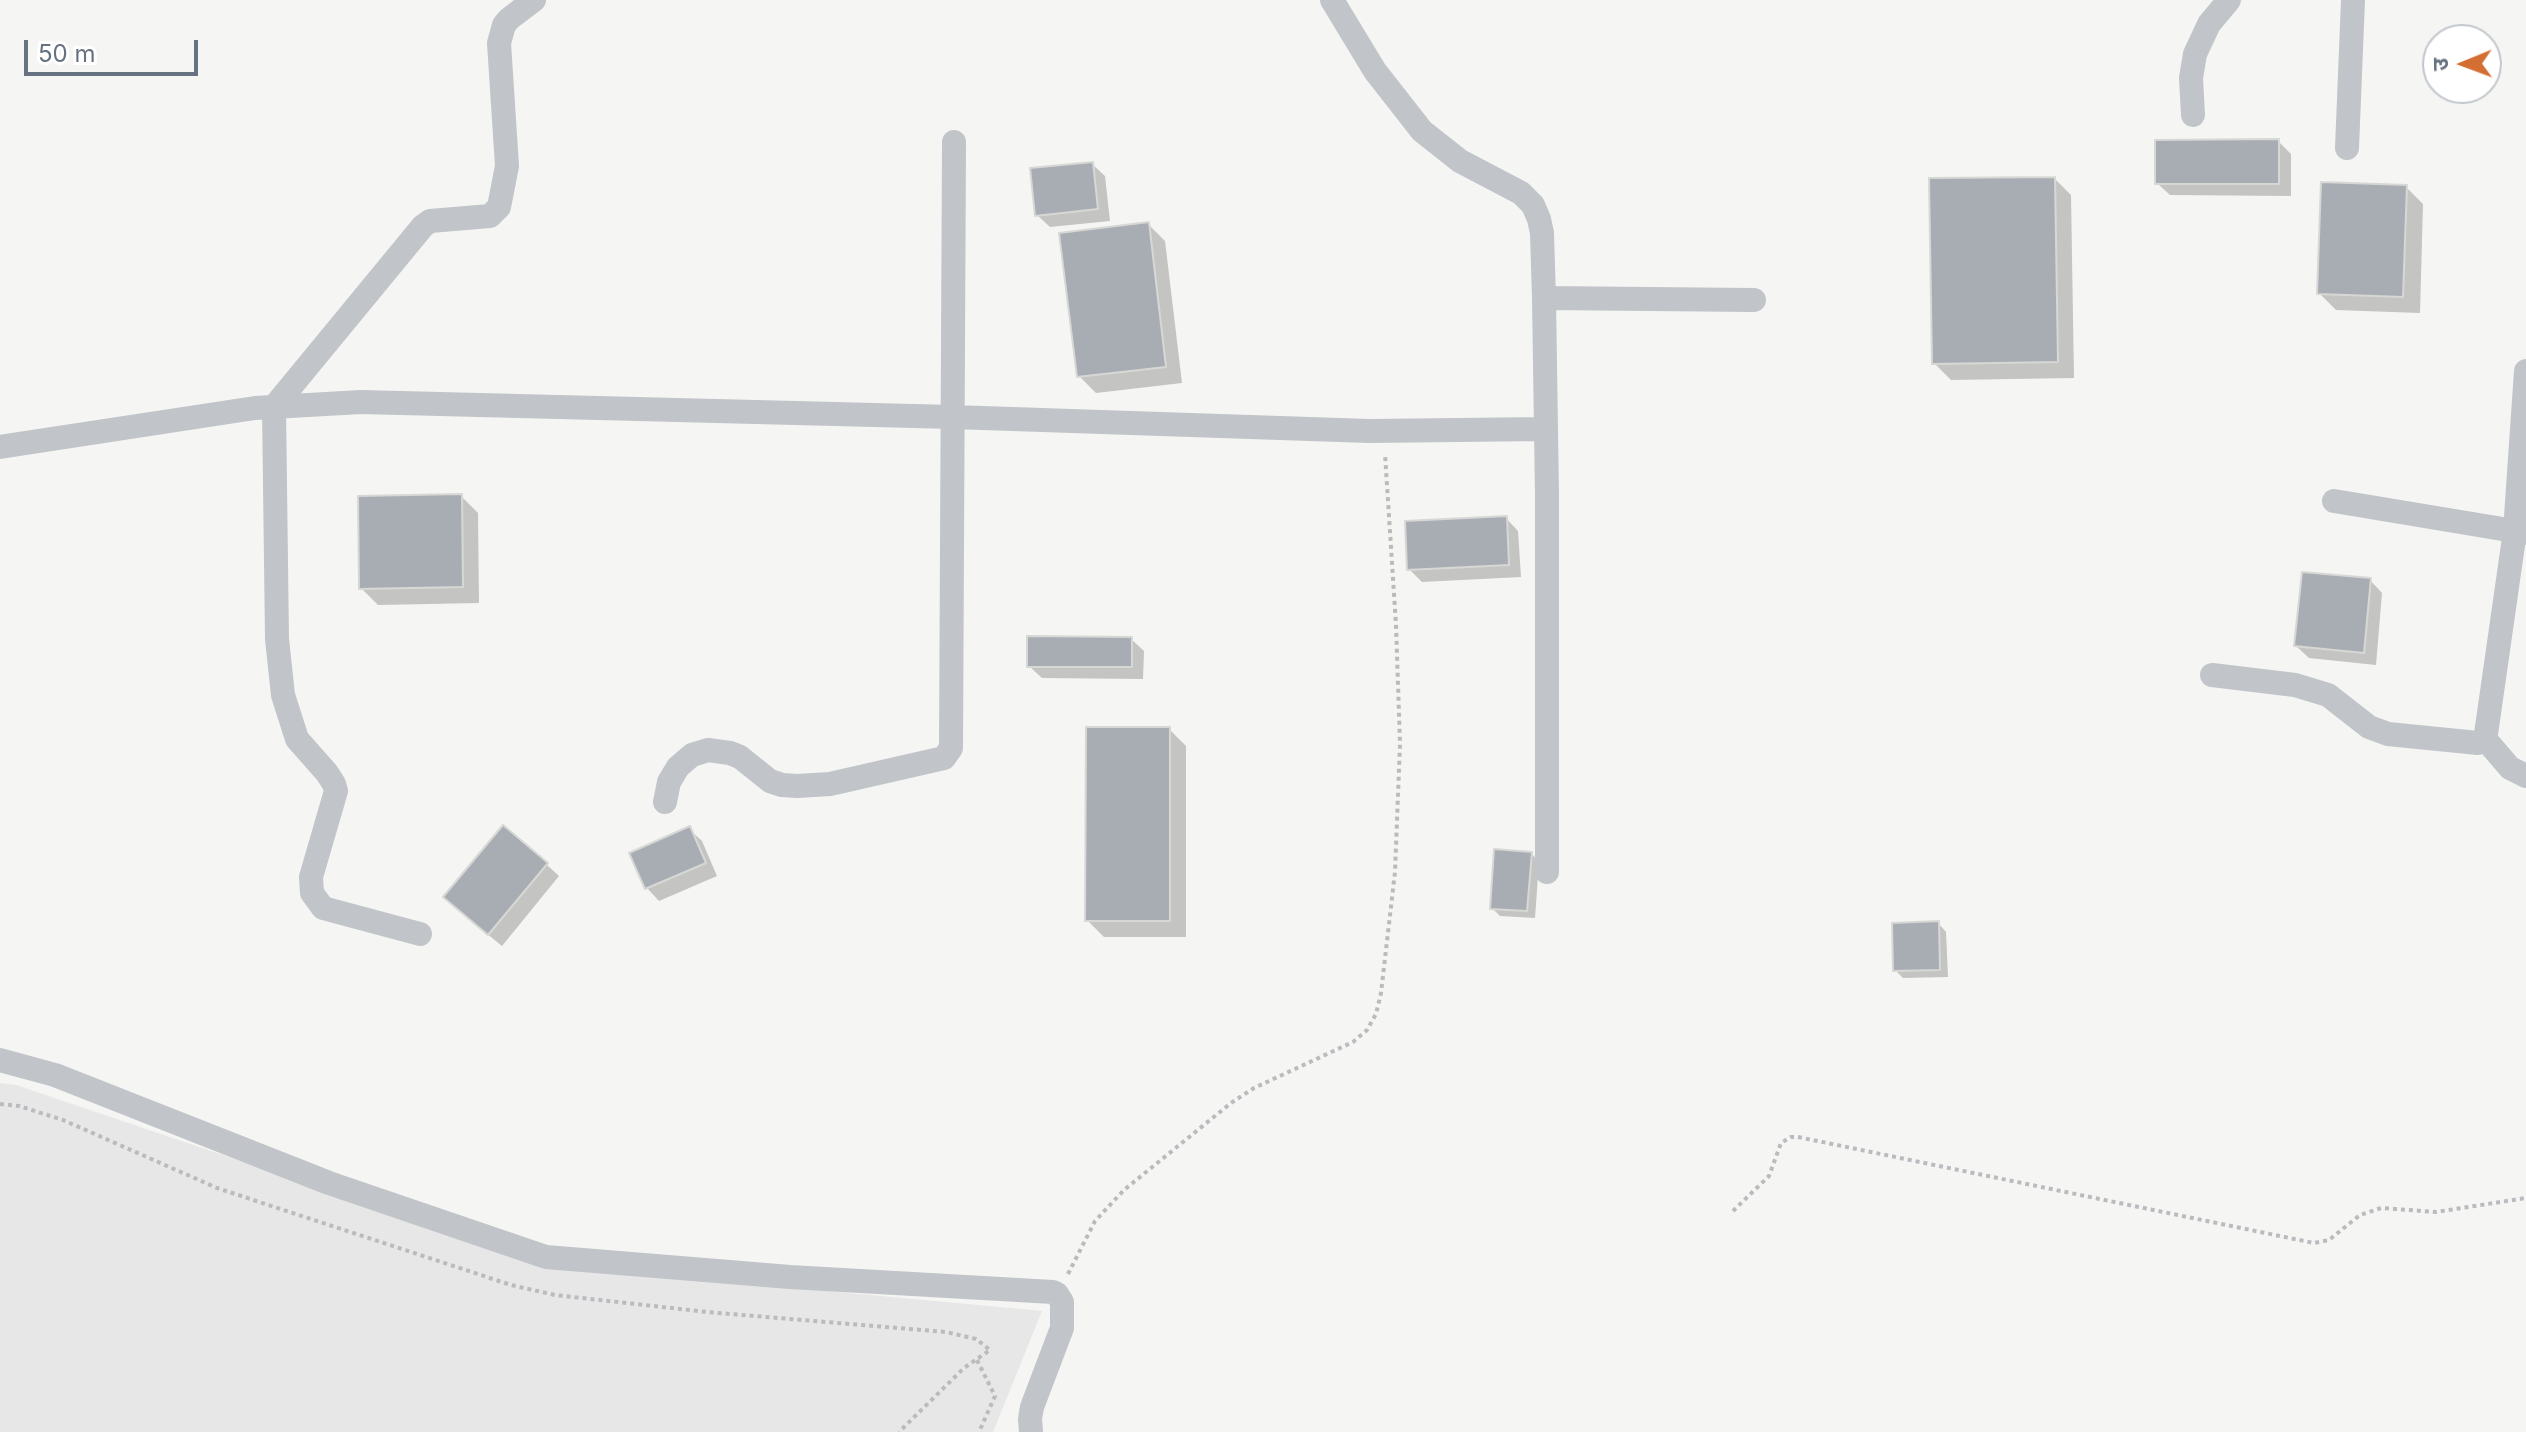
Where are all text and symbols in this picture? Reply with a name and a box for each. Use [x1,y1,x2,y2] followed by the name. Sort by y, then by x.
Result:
[28,24,202,74] scale bar
[2422,24,2502,104] north arrow
[38,39,96,68] text: 50 m
[2427,58,2453,71] text: उ

